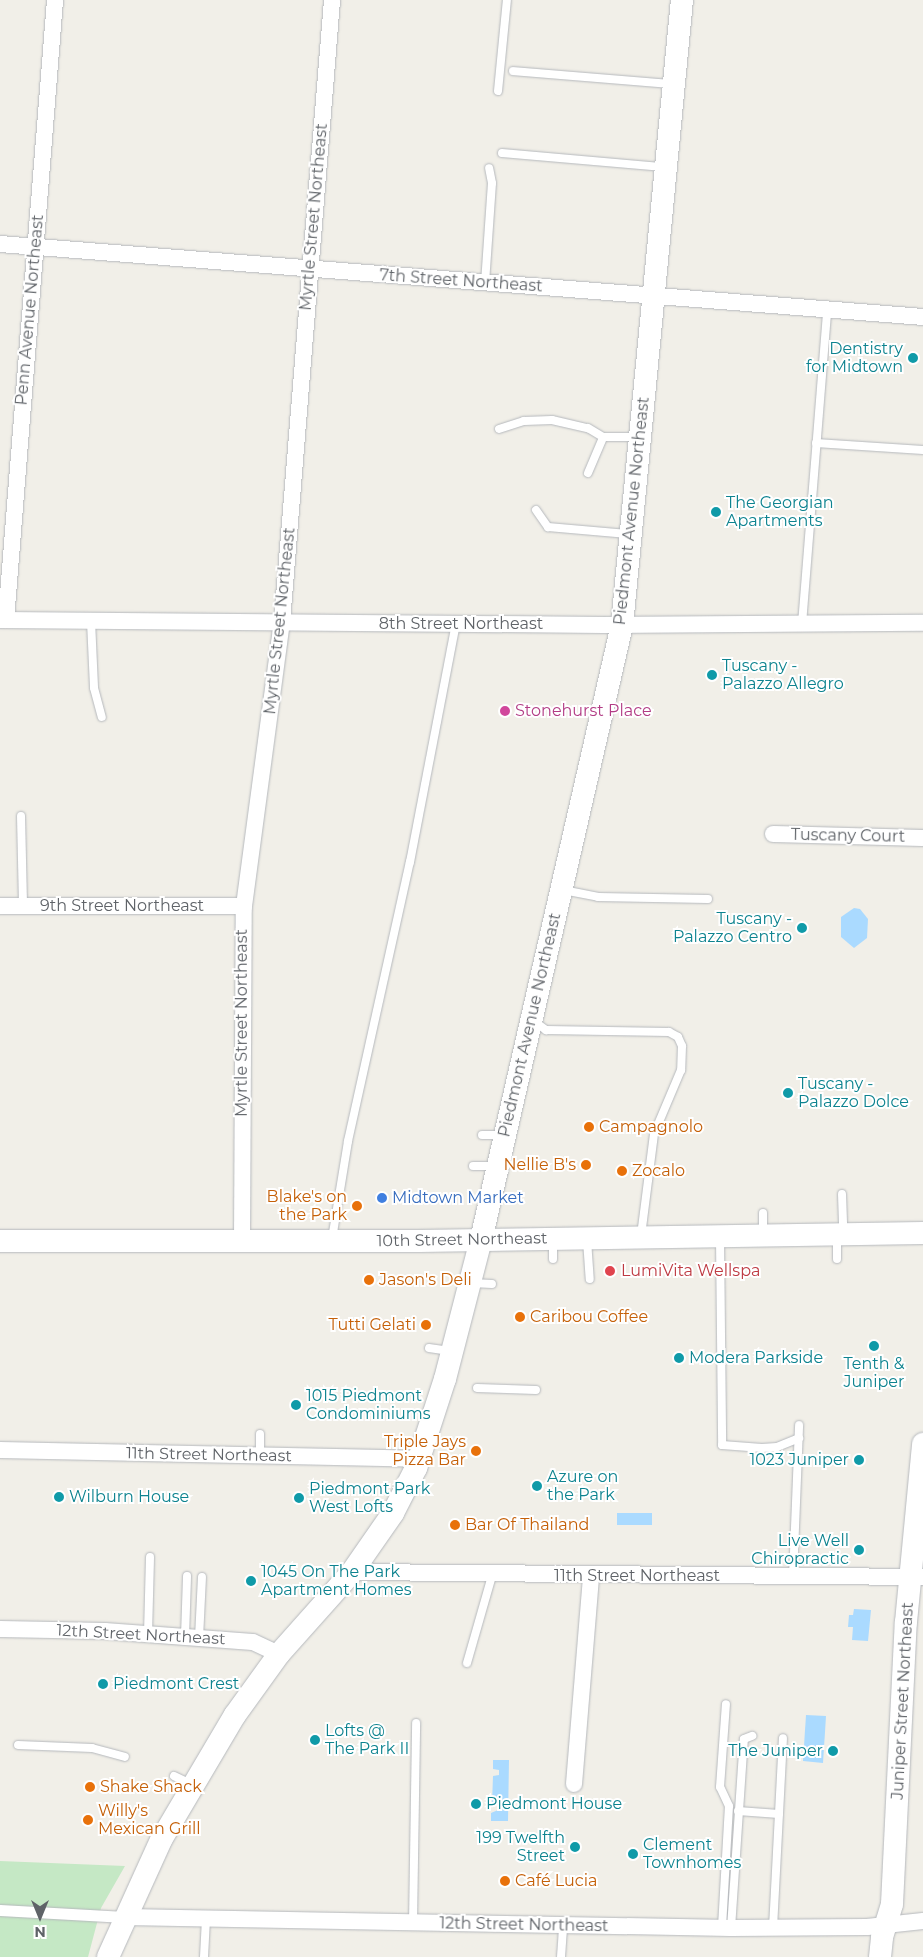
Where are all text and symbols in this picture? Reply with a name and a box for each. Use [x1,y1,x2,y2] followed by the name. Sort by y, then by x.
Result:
[296,123,332,311] street label: Myrtle Street Northeast
[12,214,48,406] street label: Penn Avenue Northeast
[379,266,543,296] street label: 7th Street Northeast
[806,339,903,377] place label: Dentistry for Midtown
[907,352,919,364] marker: Dentistry for Midtown
[610,396,654,626] street label: Piedmont Avenue Northeast
[726,493,834,531] place label: The Georgian Apartments
[710,506,722,518] marker: The Georgian Apartments
[261,527,299,715] street label: Myrtle Street Northeast
[379,614,543,634] street label: 8th Street Northeast
[722,656,844,694] place label: Tuscany - Palazzo Allegro
[706,669,718,681] marker: Tuscany - Palazzo Allegro
[515,701,652,721] place label: Stonehurst Place
[499,705,511,717] marker: Stonehurst Place
[791,825,905,847] street label: Tuscany Court
[40,896,204,916] street label: 9th Street Northeast
[673,909,792,947] place label: Tuscany - Palazzo Centro
[495,911,565,1139] street label: Piedmont Avenue Northeast
[796,922,808,934] marker: Tuscany - Palazzo Centro
[232,929,252,1117] street label: Myrtle Street Northeast
[798,1074,909,1112] place label: Tuscany - Palazzo Dolce
[782,1087,794,1099] marker: Tuscany - Palazzo Dolce
[599,1117,703,1137] place label: Campagnolo
[583,1121,595,1133] marker: Campagnolo
[503,1155,576,1175] place label: Nellie B's
[580,1159,592,1171] marker: Nellie B's
[632,1161,685,1181] place label: Zocalo
[616,1165,628,1177] marker: Zocalo
[267,1187,347,1225] place label: Blake's on the Park
[392,1188,524,1208] place label: Midtown Market
[376,1192,388,1204] marker: Midtown Market
[351,1200,363,1212] marker: Blake's on the Park
[376,1229,548,1251] street label: 10th Street Northeast
[621,1261,760,1281] place label: LumiVita Wellspa
[603,1264,617,1278] marker: LumiVita Wellspa
[379,1270,472,1290] place label: Jason's Deli
[363,1274,375,1286] marker: Jason's Deli
[530,1307,648,1327] place label: Caribou Coffee
[514,1311,526,1323] marker: Caribou Coffee
[328,1315,416,1335] place label: Tutti Gelati
[420,1319,432,1331] marker: Tutti Gelati
[868,1340,880,1352] marker: Tenth & Juniper
[689,1348,823,1368] place label: Modera Parkside
[673,1352,685,1364] marker: Modera Parkside
[844,1354,904,1392] place label: Tenth & Juniper
[306,1386,431,1424] place label: 1015 Piedmont Condominiums
[290,1399,302,1411] marker: 1015 Piedmont Condominiums
[384,1432,466,1470] place label: Triple Jays Pizza Bar
[126,1444,292,1466] street label: 11th Street Northeast
[470,1445,482,1457] marker: Triple Jays Pizza Bar
[750,1450,849,1470] place label: 1023 Juniper
[853,1454,865,1466] marker: 1023 Juniper
[547,1467,618,1505] place label: Azure on the Park
[309,1479,430,1517] place label: Piedmont Park West Lofts
[531,1480,543,1492] marker: Azure on the Park
[69,1487,189,1507] place label: Wilburn House
[53,1491,65,1503] marker: Wilburn House
[293,1492,305,1504] marker: Piedmont Park West Lofts
[465,1515,589,1535] place label: Bar Of Thailand
[449,1519,461,1531] marker: Bar Of Thailand
[751,1531,849,1569] place label: Live Well Chiropractic
[853,1544,865,1556] marker: Live Well Chiropractic
[261,1562,411,1600] place label: 1045 On The Park Apartment Homes
[554,1566,720,1586] street label: 11th Street Northeast
[245,1575,257,1587] marker: 1045 On The Park Apartment Homes
[888,1602,918,1800] street label: Juniper Street Northeast
[56,1621,226,1649] street label: 12th Street Northeast
[113,1674,239,1694] place label: Piedmont Crest
[97,1678,109,1690] marker: Piedmont Crest
[325,1721,409,1759] place label: Lofts @ The Park II
[309,1734,321,1746] marker: Lofts @ The Park II
[728,1741,823,1761] place label: The Juniper
[827,1745,839,1757] marker: The Juniper
[100,1777,202,1797] place label: Shake Shack
[84,1781,96,1793] marker: Shake Shack
[486,1794,622,1814] place label: Piedmont House
[470,1798,482,1810] marker: Piedmont House
[98,1801,201,1839] place label: Willy's Mexican Grill
[82,1814,94,1826] marker: Willy's Mexican Grill
[476,1828,565,1866] place label: 199 Twelfth Street
[643,1835,741,1873] place label: Clement Townhomes
[569,1841,581,1853] marker: 199 Twelfth Street
[627,1848,639,1860] marker: Clement Townhomes
[515,1871,597,1891] place label: Café Lucia
[499,1875,511,1887] marker: Café Lucia
[15,1892,65,1942] north arrow
[439,1914,609,1936] street label: 12th Street Northeast
[34,1923,46,1941] text: N

